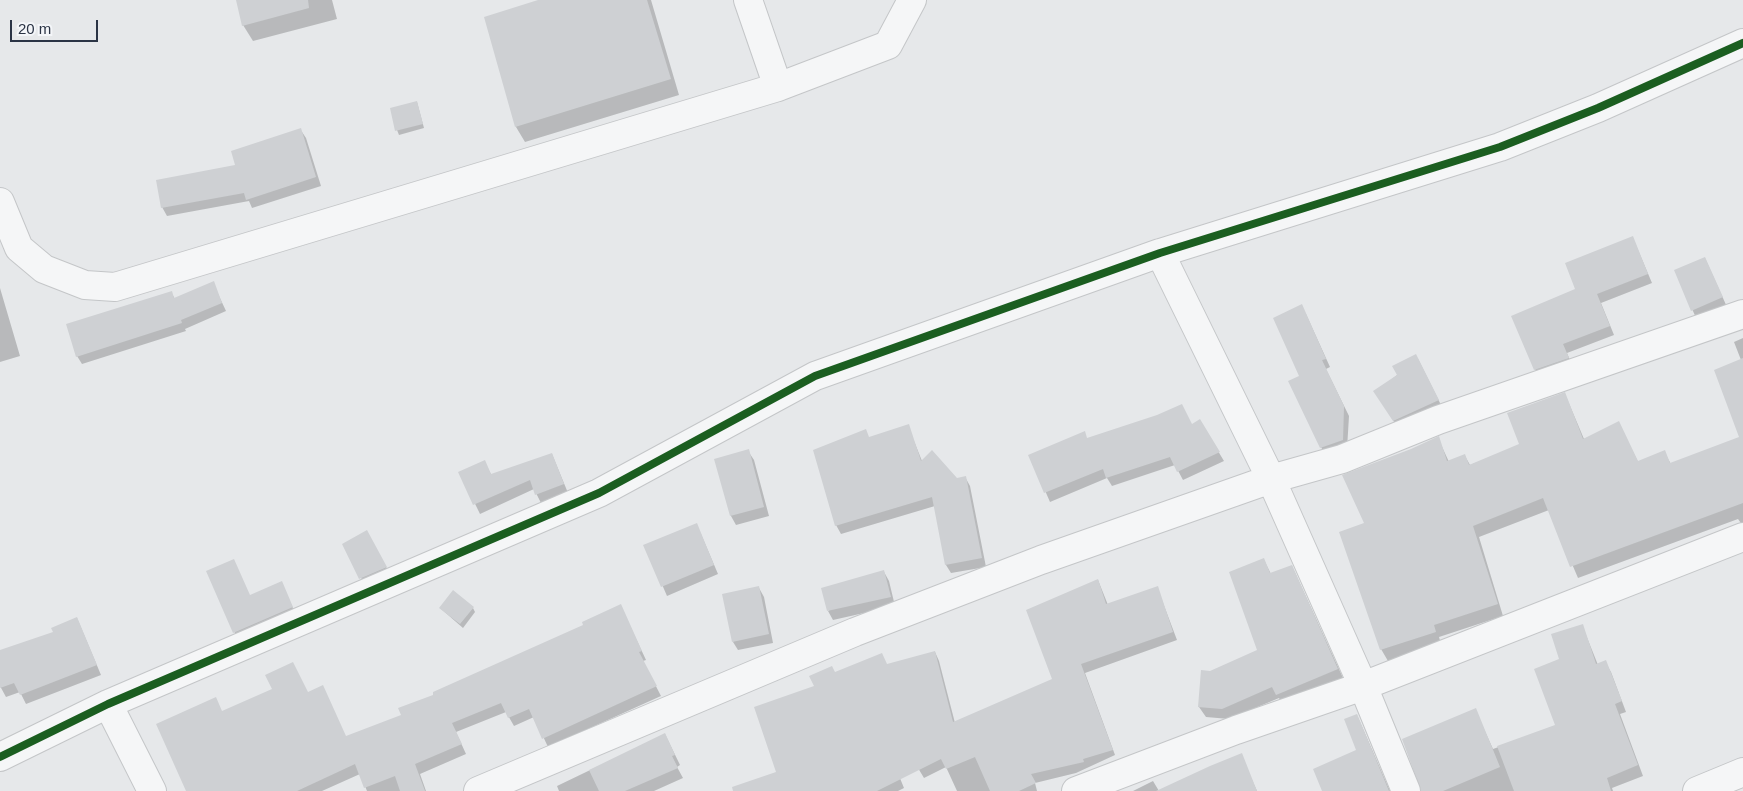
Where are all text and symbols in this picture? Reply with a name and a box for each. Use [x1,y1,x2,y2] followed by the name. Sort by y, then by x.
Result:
[12,10,100,42] scale bar
[18,20,51,37] text: 20 m

